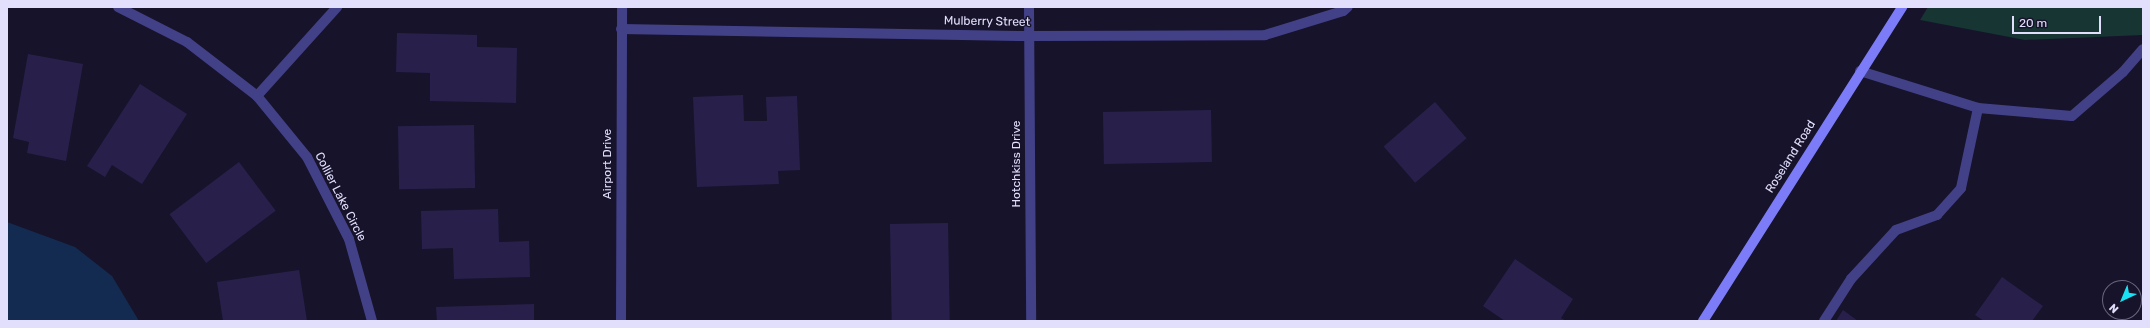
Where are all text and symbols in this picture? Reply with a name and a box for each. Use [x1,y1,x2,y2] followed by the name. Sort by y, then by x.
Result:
[2014,8,2103,34] scale bar
[943,14,1031,30] street label: Mulberry Street
[2019,16,2047,30] text: 20 m
[1763,118,1819,196] street label: Roseland Road
[1010,120,1024,208] street label: Hotchkiss Drive
[601,129,615,199] street label: Airport Drive
[311,150,369,244] street label: Collier Lake Circle
[2102,280,2142,320] north arrow
[2107,301,2121,316] text: N

